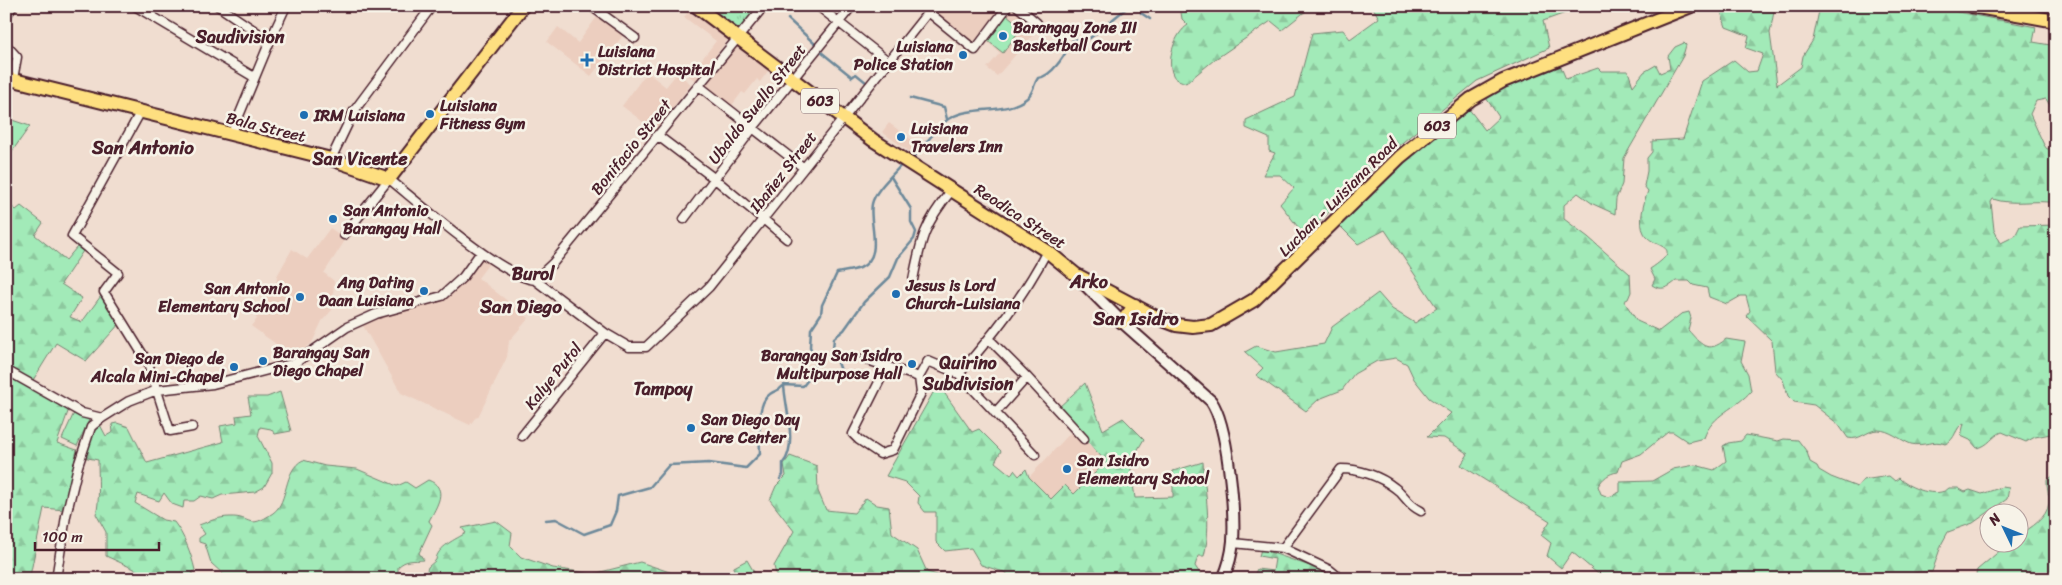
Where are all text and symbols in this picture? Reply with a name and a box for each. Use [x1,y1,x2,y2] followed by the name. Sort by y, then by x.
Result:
[1013,13,1137,60] place label: Barangay Zone III Basketball Court
[195,21,285,53] district label: Saudivision
[997,30,1009,42] marker: Barangay Zone III Basketball Court
[854,32,954,79] place label: Luisiana Police Station
[598,37,716,84] place label: Luisiana District Hospital
[700,37,814,171] street label: Ubaldo Suello Street
[957,49,969,61] marker: Luisiana Police Station
[580,53,594,67] marker: Luisiana District Hospital
[801,88,839,114] road number: 603
[439,91,526,138] place label: Luisiana Fitness Gym
[583,92,679,202] street label: Bonifacio Street
[313,101,406,130] place label: IRM Luisiana
[223,103,309,151] street label: Bala Street
[424,108,436,120] marker: Luisiana Fitness Gym
[298,109,310,121] marker: IRM Luisiana
[911,114,1003,161] place label: Luisiana Travelers Inn
[1418,114,1456,138] road number: 603
[741,125,825,220] street label: Ibañez Street
[1271,129,1406,264] street label: Lucban - Luisiana Road
[91,131,194,164] district label: San Antonio
[895,131,907,143] marker: Luisiana Travelers Inn
[312,143,408,175] district label: San Vicente
[968,175,1072,257] street label: Reodica Street
[342,196,443,243] place label: San Antonio Barangay Hall
[327,213,339,225] marker: San Antonio Barangay Hall
[512,258,555,290] district label: Burol
[1069,266,1109,298] district label: Arko
[319,268,415,315] place label: Ang Dating Daan Luisiana
[905,271,1021,318] place label: Jesus is Lord Church-Luisiana
[158,274,291,321] place label: San Antonio Elementary School
[418,285,430,297] marker: Ang Dating Daan Luisiana
[890,288,902,300] marker: Jesus is Lord Church-Luisiana
[479,290,562,323] district label: San Diego
[294,291,306,303] marker: San Antonio Elementary School
[1092,302,1179,335] district label: San Isidro
[517,335,590,416] street label: Kalye Putol
[273,338,370,385] place label: Barangay San Diego Chapel
[761,341,903,388] place label: Barangay San Isidro Multipurpose Hall
[90,344,225,391] place label: San Diego de Alcala Mini-Chapel
[922,347,1014,400] district label: Quirino Subdivision
[257,355,269,367] marker: Barangay San Diego Chapel
[906,358,918,370] marker: Barangay San Isidro Multipurpose Hall
[228,361,240,373] marker: San Diego de Alcala Mini-Chapel
[633,373,693,405] district label: Tampoy
[700,405,801,452] place label: San Diego Day Care Center
[685,422,697,434] marker: San Diego Day Care Center
[1076,446,1210,493] place label: San Isidro Elementary School
[1061,463,1073,475] marker: San Isidro Elementary School
[1980,502,2030,552] north arrow
[1982,507,2008,532] text: N
[35,520,159,552] scale bar
[42,524,83,550] text: 100 m

